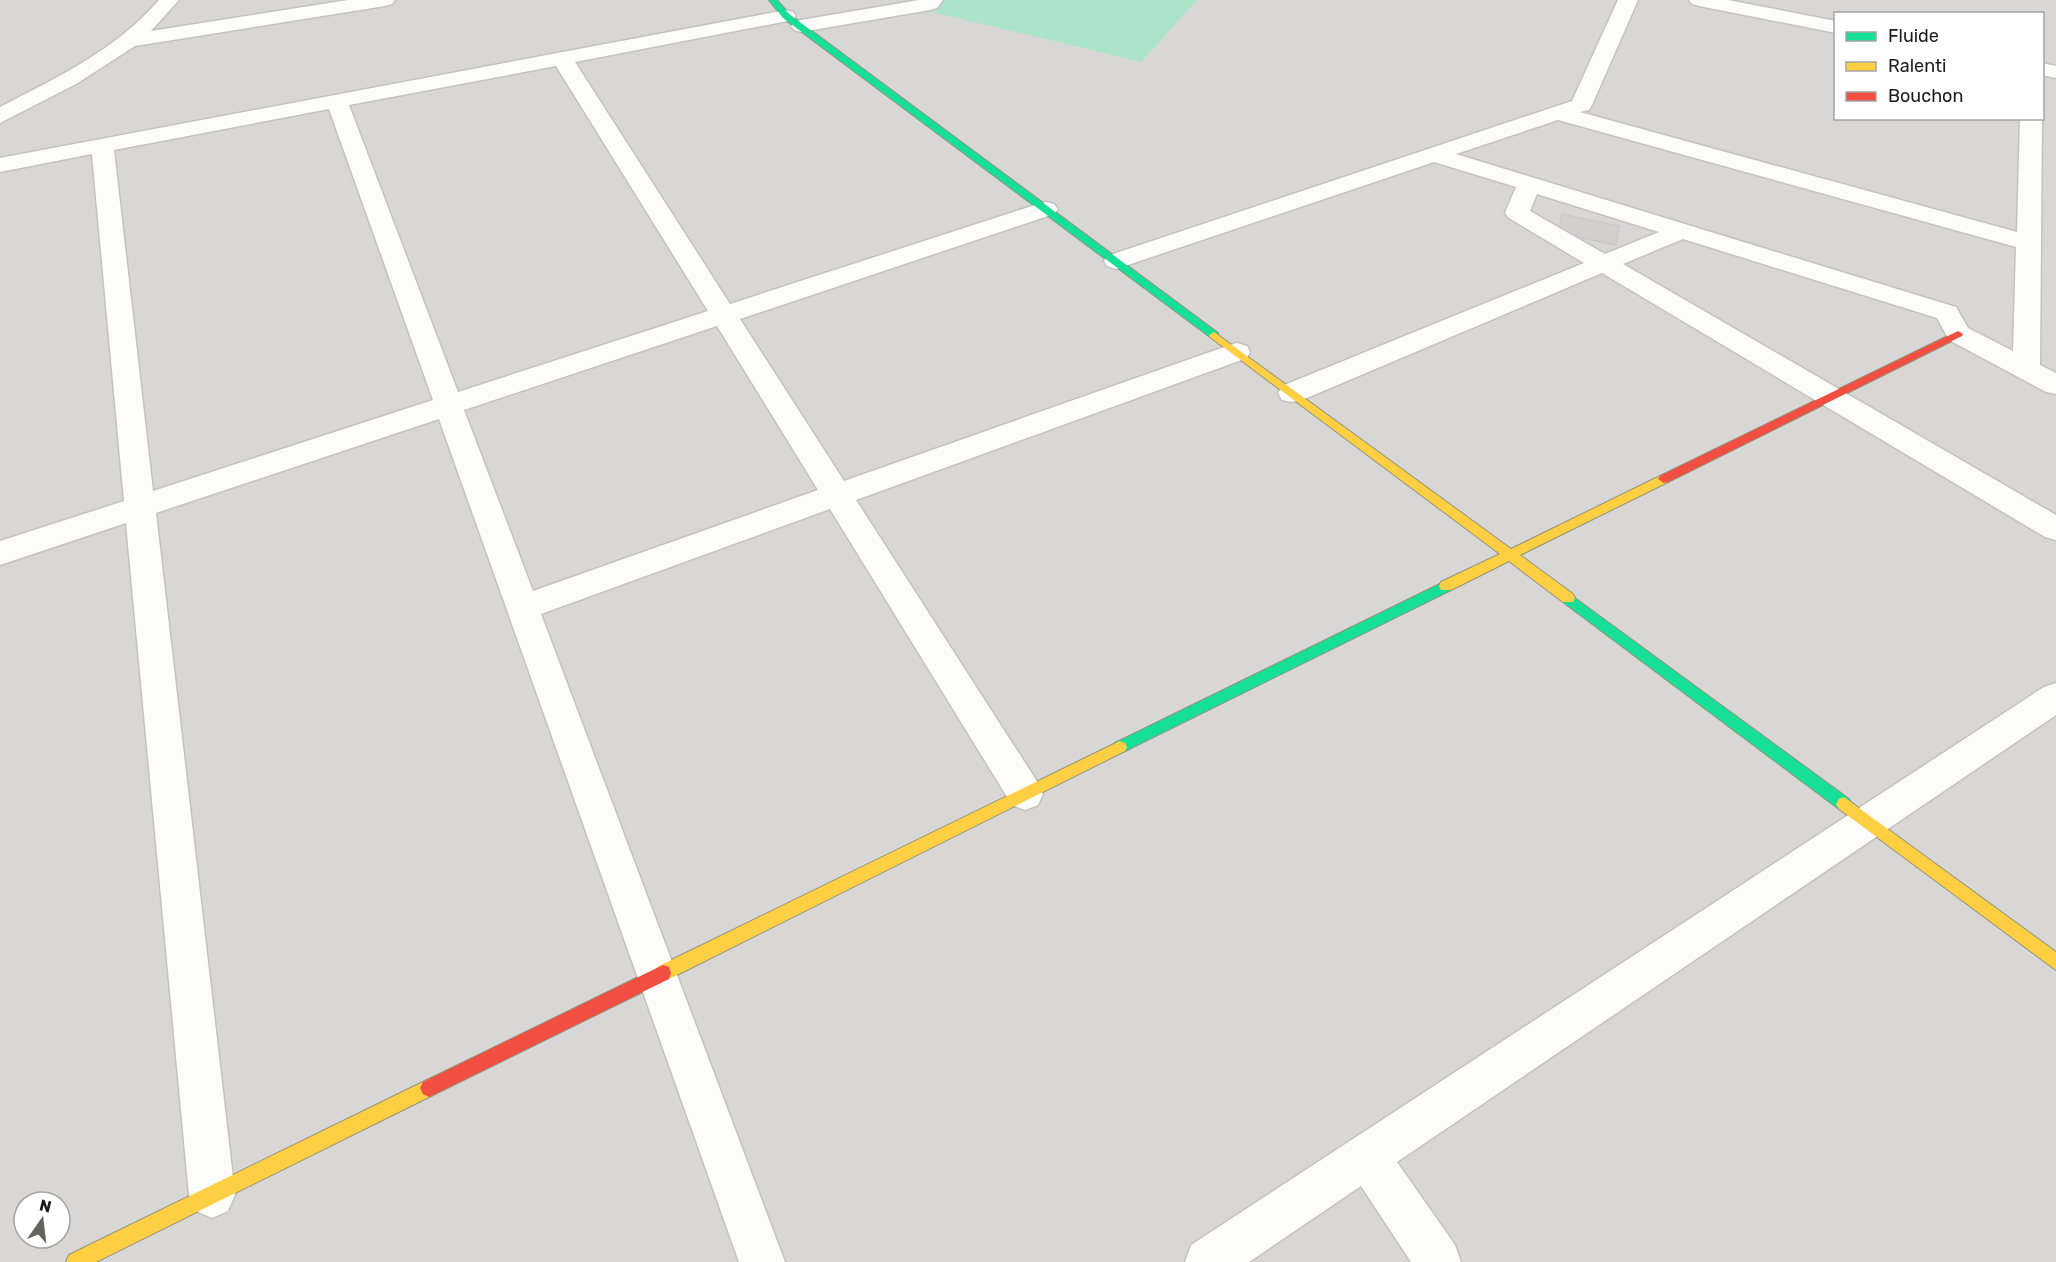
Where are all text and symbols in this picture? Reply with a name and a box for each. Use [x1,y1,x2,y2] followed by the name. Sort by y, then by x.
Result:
[1834,12,2044,120] legend
[1888,25,1939,47] text: Fluide
[1888,55,1946,77] text: Ralenti
[1888,85,1963,107] text: Bouchon
[12,1190,72,1250] north arrow
[38,1195,53,1217] text: N

